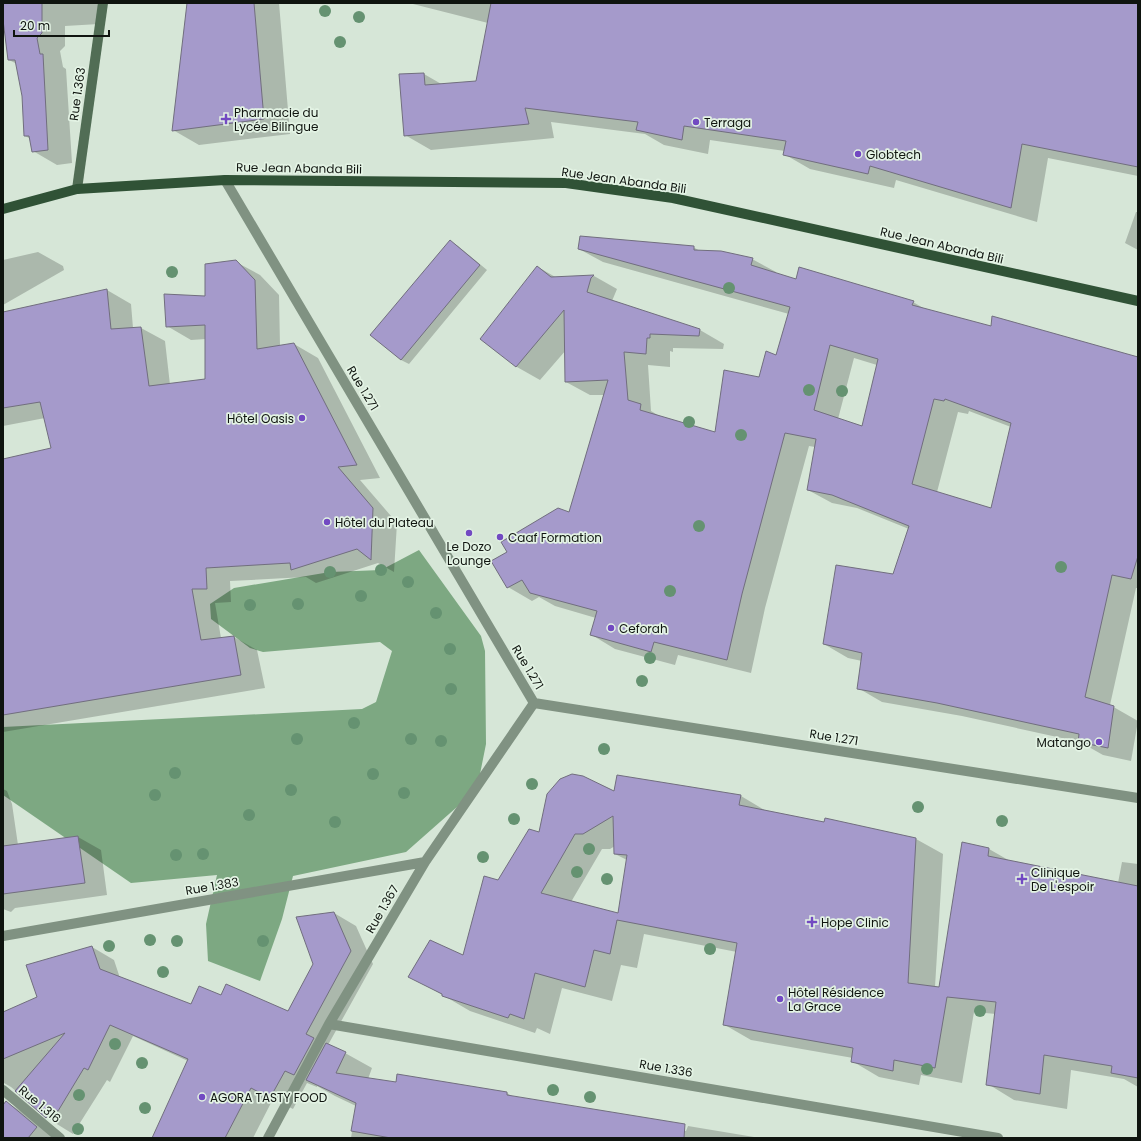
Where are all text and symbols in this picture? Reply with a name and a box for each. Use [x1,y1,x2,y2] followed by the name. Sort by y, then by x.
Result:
[14,12,109,38] scale bar
[20,17,50,34] text: 20 m
[65,66,89,122] street label: Rue 1.363
[234,104,318,135] place label: Pharmacie du Lycée Bilingue
[221,114,231,124] marker: Pharmacie du Lycée Bilingue
[704,114,751,131] place label: Terraga
[691,117,701,127] marker: Terraga
[866,146,921,163] place label: Globtech
[853,149,863,159] marker: Globtech
[236,158,362,178] street label: Rue Jean Abanda Bili
[560,163,688,197] street label: Rue Jean Abanda Bili
[879,223,1005,267] street label: Rue Jean Abanda Bili
[343,363,383,413] street label: Rue 1.271
[227,410,294,427] place label: Hôtel Oasis
[297,413,307,423] marker: Hôtel Oasis
[335,514,434,531] place label: Hôtel du Plateau
[322,517,332,527] marker: Hôtel du Plateau
[464,528,474,538] marker: Le Dozo Lounge
[508,529,602,546] place label: Caaf Formation
[495,532,505,542] marker: Caaf Formation
[446,538,492,569] place label: Le Dozo Lounge
[619,620,668,637] place label: Ceforah
[606,623,616,633] marker: Ceforah
[508,642,548,692] street label: Rue 1.271
[808,725,860,749] street label: Rue 1.271
[1037,734,1091,751] place label: Matango
[1094,737,1104,747] marker: Matango
[1031,864,1095,895] place label: Clinique De L'espoir
[184,873,240,899] street label: Rue 1.383
[1016,873,1028,885] marker: Clinique De L'espoir
[361,881,403,936] street label: Rue 1.367
[821,914,889,931] place label: Hope Clinic
[806,916,818,928] marker: Hope Clinic
[788,984,884,1015] place label: Hôtel Résidence La Grace
[775,994,785,1004] marker: Hôtel Résidence La Grace
[638,1055,694,1081] street label: Rue 1.336
[15,1081,65,1127] street label: Rue 1.316
[210,1089,327,1106] place label: AGORA TASTY FOOD
[197,1092,207,1102] marker: AGORA TASTY FOOD

